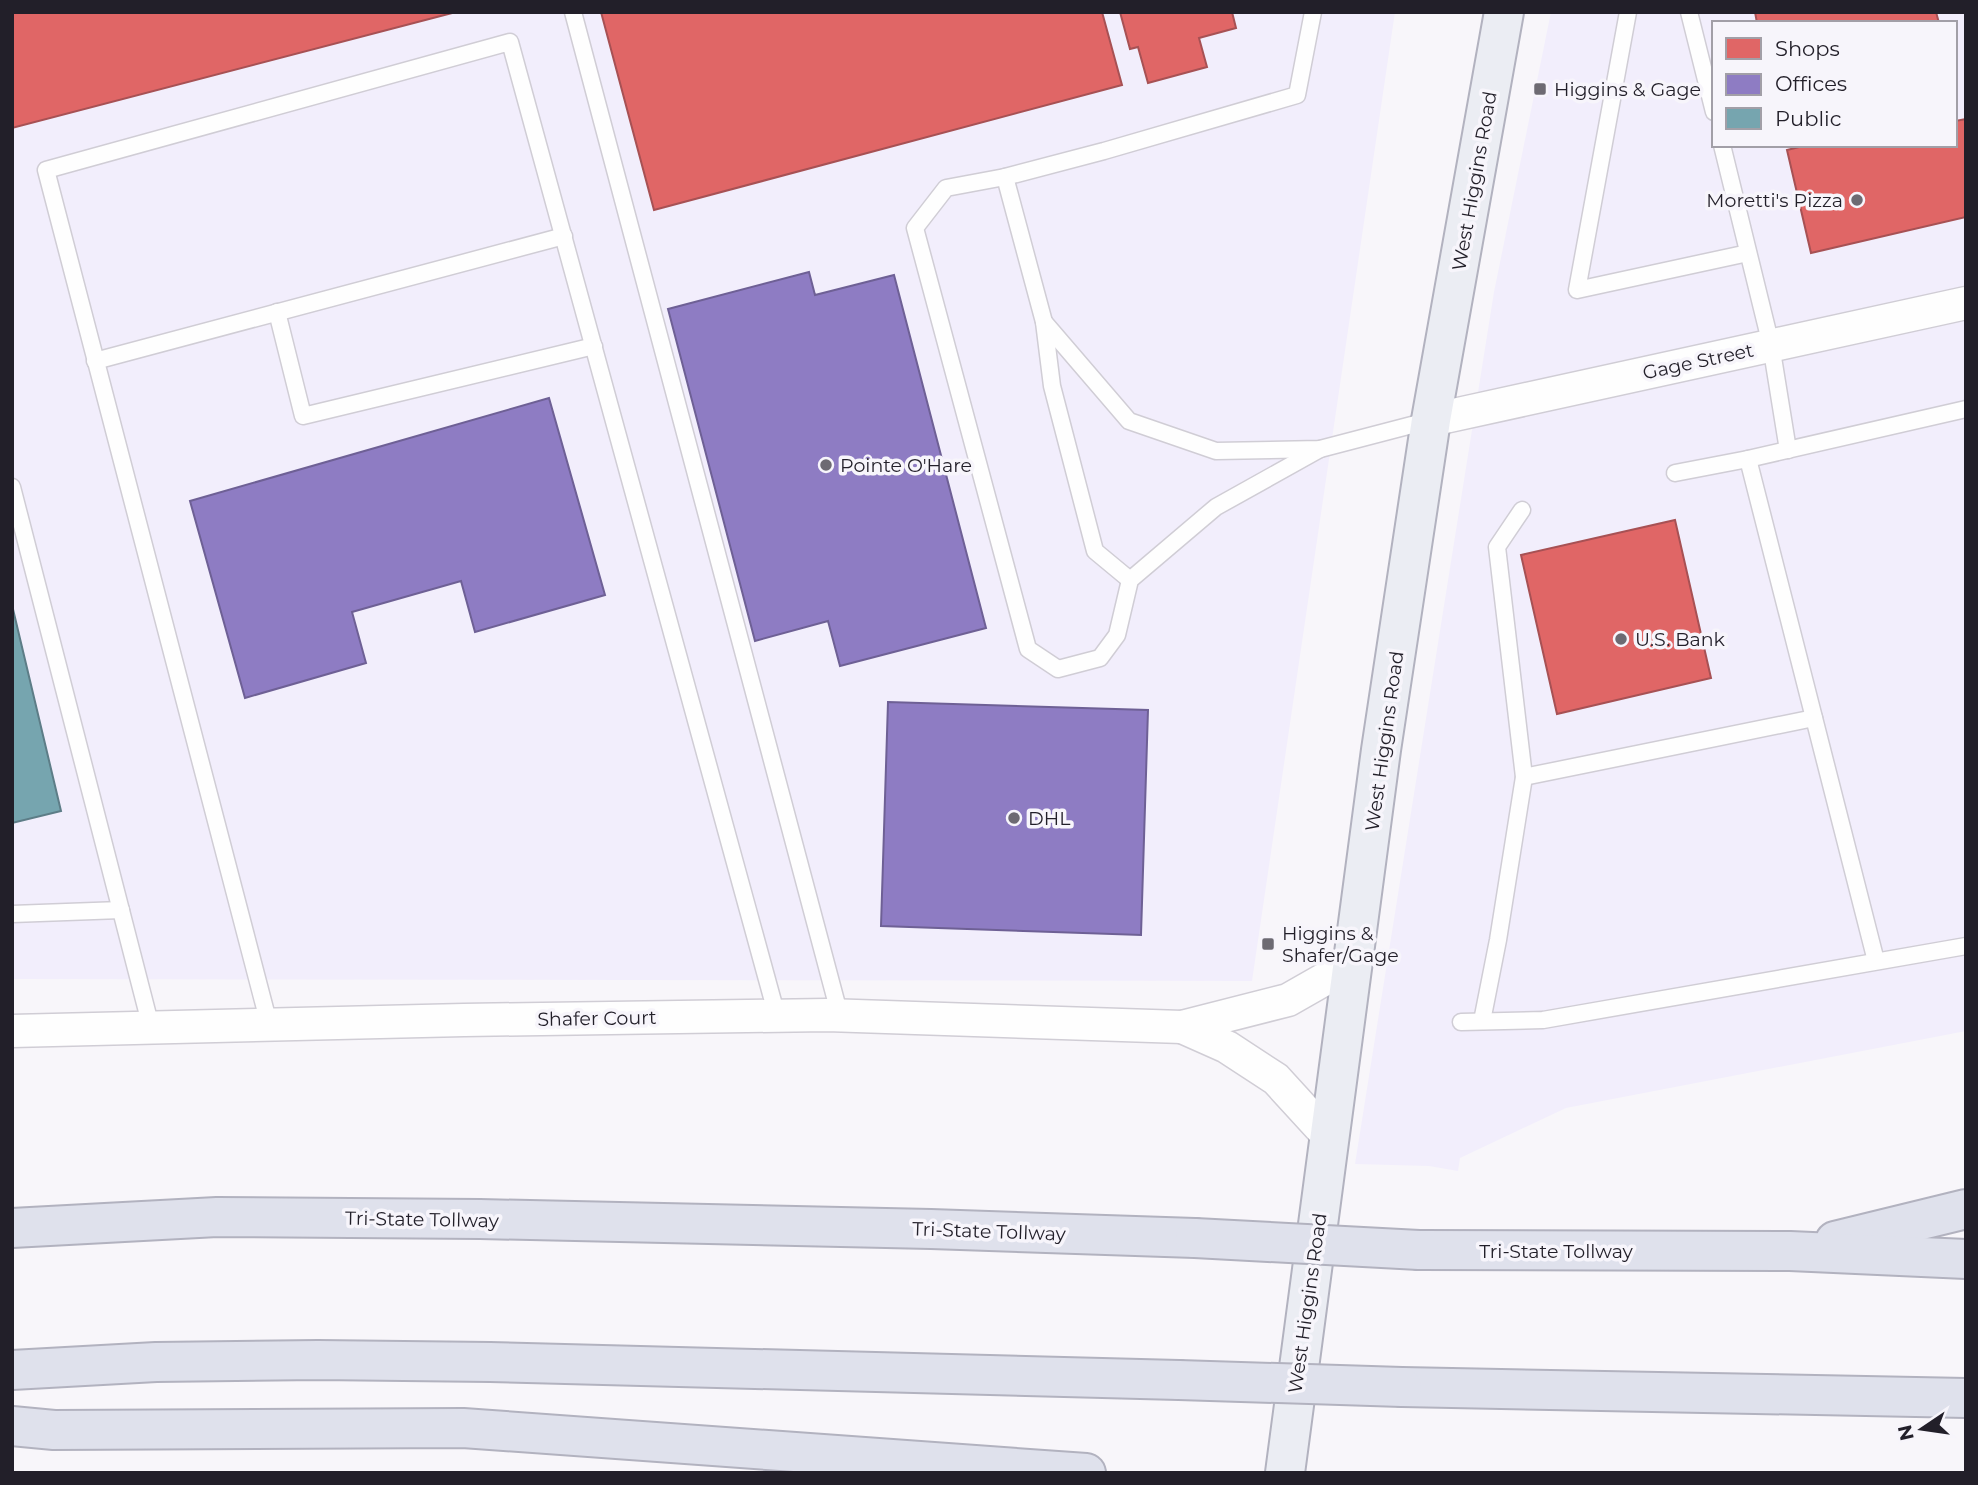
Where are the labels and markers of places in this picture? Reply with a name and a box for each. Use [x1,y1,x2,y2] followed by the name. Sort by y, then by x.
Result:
[1554,78,1701,101] place label: Higgins & Gage
[1532,81,1548,97] marker: Higgins & Gage
[1706,189,1843,212] place label: Moretti's Pizza
[1849,192,1865,208] marker: Moretti's Pizza
[840,454,972,477] place label: Pointe O'Hare
[818,457,834,473] marker: Pointe O'Hare
[1635,628,1726,651] place label: U.S. Bank
[1613,631,1629,647] marker: U.S. Bank
[1028,807,1071,830] place label: DHL
[1006,810,1022,826] marker: DHL
[1282,922,1399,967] place label: Higgins & Shafer/Gage
[1260,936,1276,952] marker: Higgins & Shafer/Gage

